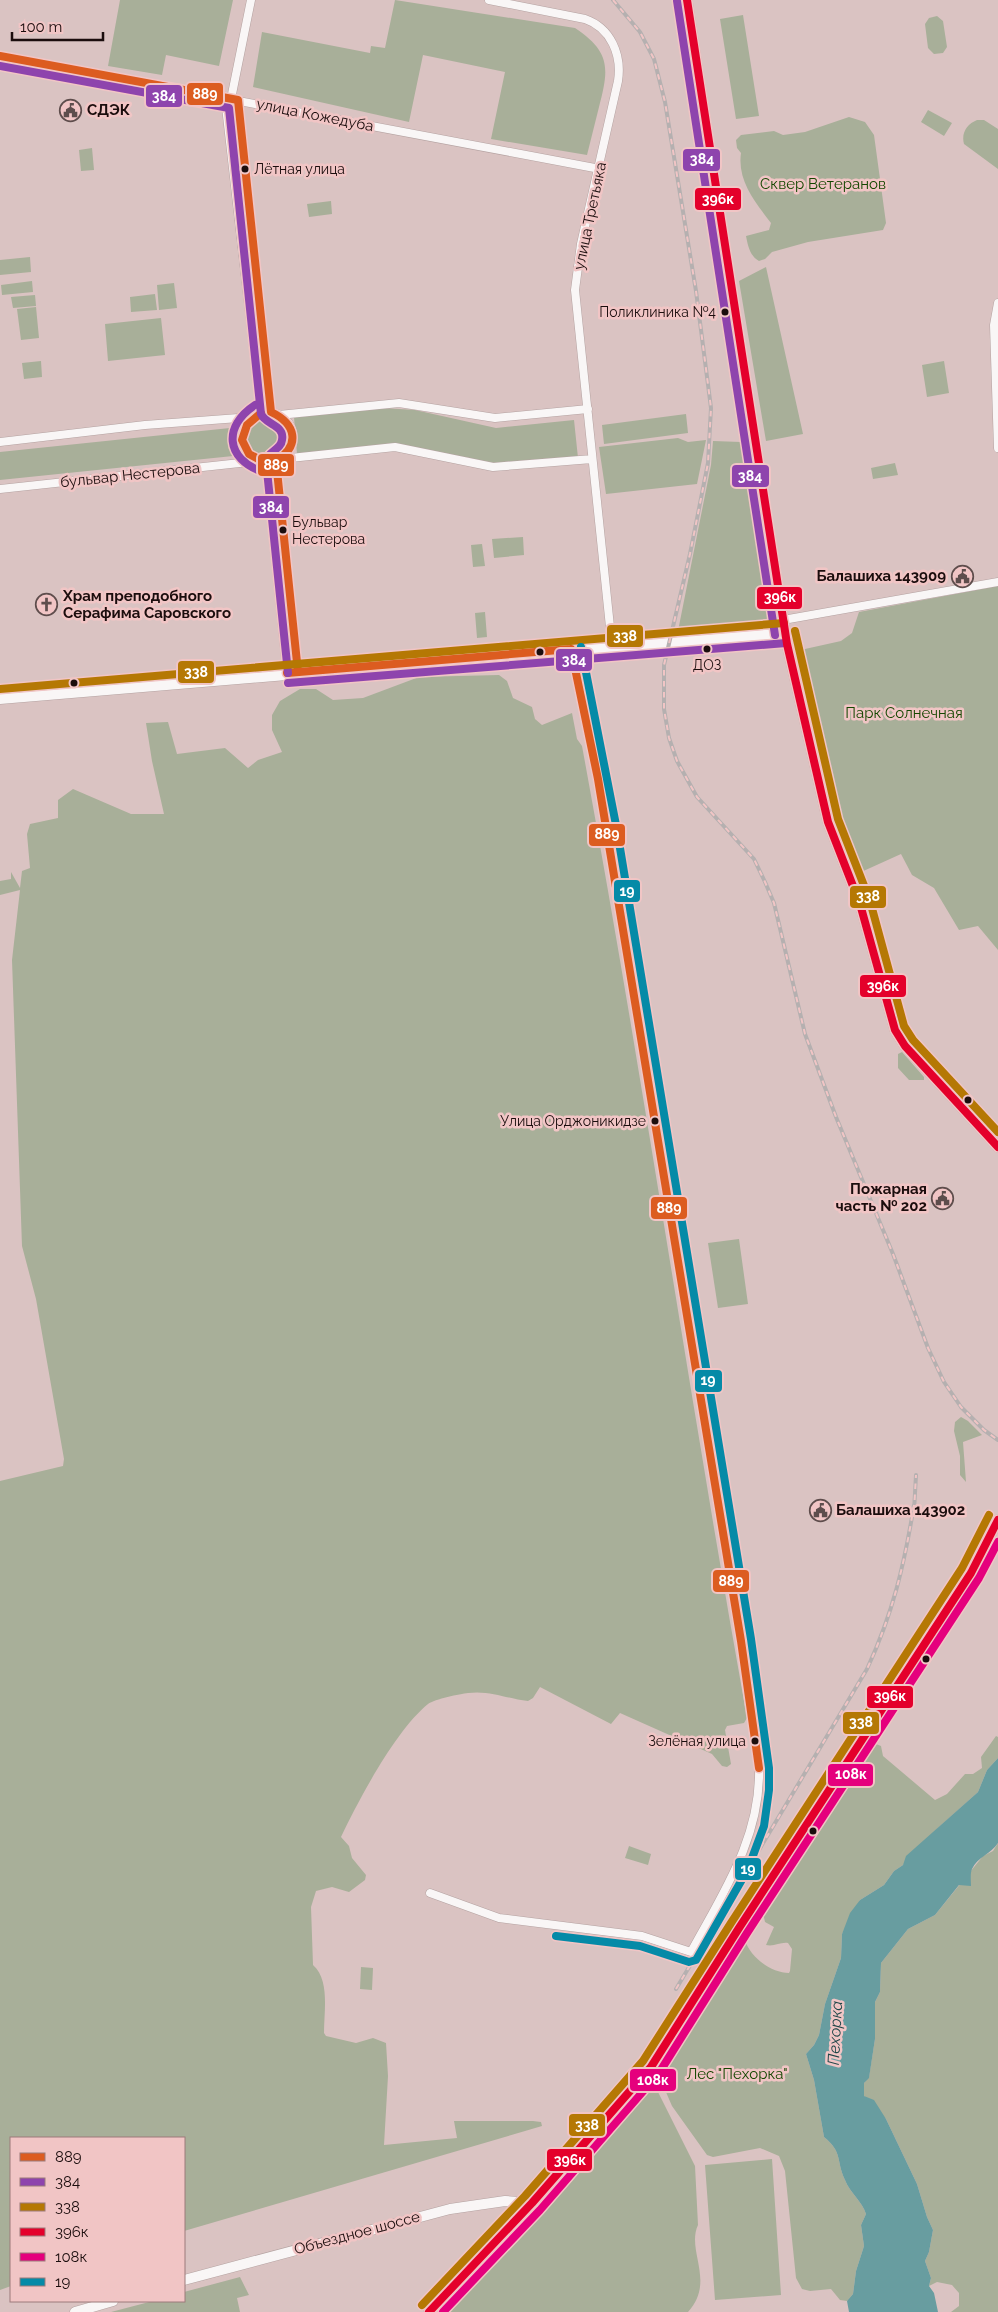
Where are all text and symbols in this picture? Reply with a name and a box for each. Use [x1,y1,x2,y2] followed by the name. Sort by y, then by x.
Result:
[12,10,104,42] scale bar
[20,18,62,36] text: 100 m
[186,82,224,106] line badge: 889
[145,84,183,108] line badge: 384
[192,86,218,102] text: 889
[152,88,176,104] text: 384
[255,95,375,135] street label: улица Кожедуба
[59,98,83,122] public building icon: СДЭК
[87,101,131,119] place label: СДЭК
[682,148,721,172] line badge: 384
[690,151,714,167] text: 384
[570,160,610,272] street label: улица Третьяка
[254,161,345,177] place label: Лётная улица
[240,164,250,174] marker: Лётная улица
[760,175,886,193] park label: Сквер Ветеранов
[694,187,742,211] line badge: 396к
[702,191,734,207] text: 396к
[599,304,716,320] place label: Поликлиника №4
[720,307,730,317] marker: Поликлиника №4
[257,453,295,477] line badge: 889
[263,457,289,473] text: 889
[59,459,201,491] street label: бульвар Нестерова
[731,464,770,488] line badge: 384
[738,468,762,484] text: 384
[252,495,290,519] line badge: 384
[259,499,283,515] text: 384
[292,514,365,547] place label: Бульвар Нестерова
[278,525,288,535] marker: Бульвар Нестерова
[950,564,974,588] public building icon: Балашиха 143909
[816,567,946,585] place label: Балашиха 143909
[756,586,803,610] line badge: 396к
[62,587,231,622] place label: Храм преподобного Серафима Саровского
[764,589,796,605] text: 396к
[35,593,59,617] church icon: Храм преподобного Серафима Саровского
[606,624,644,648] line badge: 338
[613,628,637,644] text: 338
[702,644,712,654] marker: ДОЗ
[535,647,545,657] unlabelled marker
[555,648,593,672] line badge: 384
[562,652,586,668] text: 384
[693,657,722,673] place label: ДОЗ
[177,660,215,684] line badge: 338
[184,664,208,680] text: 338
[69,678,79,688] unlabelled marker
[845,704,963,722] park label: Парк Солнечная
[588,823,626,847] line badge: 889
[594,826,620,842] text: 889
[613,879,641,903] line badge: 19
[619,883,635,899] text: 19
[849,885,887,909] line badge: 338
[856,888,880,904] text: 338
[859,974,907,998] line badge: 396к
[867,978,899,994] text: 396к
[963,1095,973,1105] unlabelled marker
[500,1113,646,1129] place label: Улица Орджоникидзе
[650,1116,660,1126] marker: Улица Орджоникидзе
[836,1180,927,1215] place label: Пожарная часть № 202
[931,1186,955,1210] public building icon: Пожарная часть № 202
[650,1196,688,1220] line badge: 889
[656,1200,682,1216] text: 889
[694,1369,723,1393] line badge: 19
[700,1372,716,1388] text: 19
[808,1498,832,1522] public building icon: Балашиха 143902
[836,1501,965,1519] place label: Балашиха 143902
[712,1569,750,1593] line badge: 889
[718,1573,744,1589] text: 889
[921,1654,931,1664] unlabelled marker
[866,1685,914,1709] line badge: 396к
[874,1688,906,1704] text: 396к
[842,1711,880,1735] line badge: 338
[849,1714,873,1730] text: 338
[648,1733,746,1749] place label: Зелёная улица
[750,1736,760,1746] marker: Зелёная улица
[827,1763,874,1787] line badge: 108к
[835,1766,867,1782] text: 108к
[808,1826,818,1836] unlabelled marker
[734,1857,762,1881] line badge: 19
[740,1861,756,1877] text: 19
[824,2000,846,2066] water label: Пехорка
[686,2065,788,2083] park label: Лес "Пехорка"
[629,2068,677,2092] line badge: 108к
[637,2072,669,2088] text: 108к
[568,2113,606,2137] line badge: 338
[575,2117,599,2133] text: 338
[10,2137,185,2302] legend
[55,2148,82,2166] text: 889
[546,2148,593,2172] line badge: 396к
[554,2152,586,2168] text: 396к
[55,2173,80,2191] text: 384
[55,2198,80,2216] text: 338
[292,2207,422,2258] street label: Объездное шоссе
[55,2223,89,2241] text: 396к
[55,2248,87,2266] text: 108к
[55,2273,70,2291] text: 19

